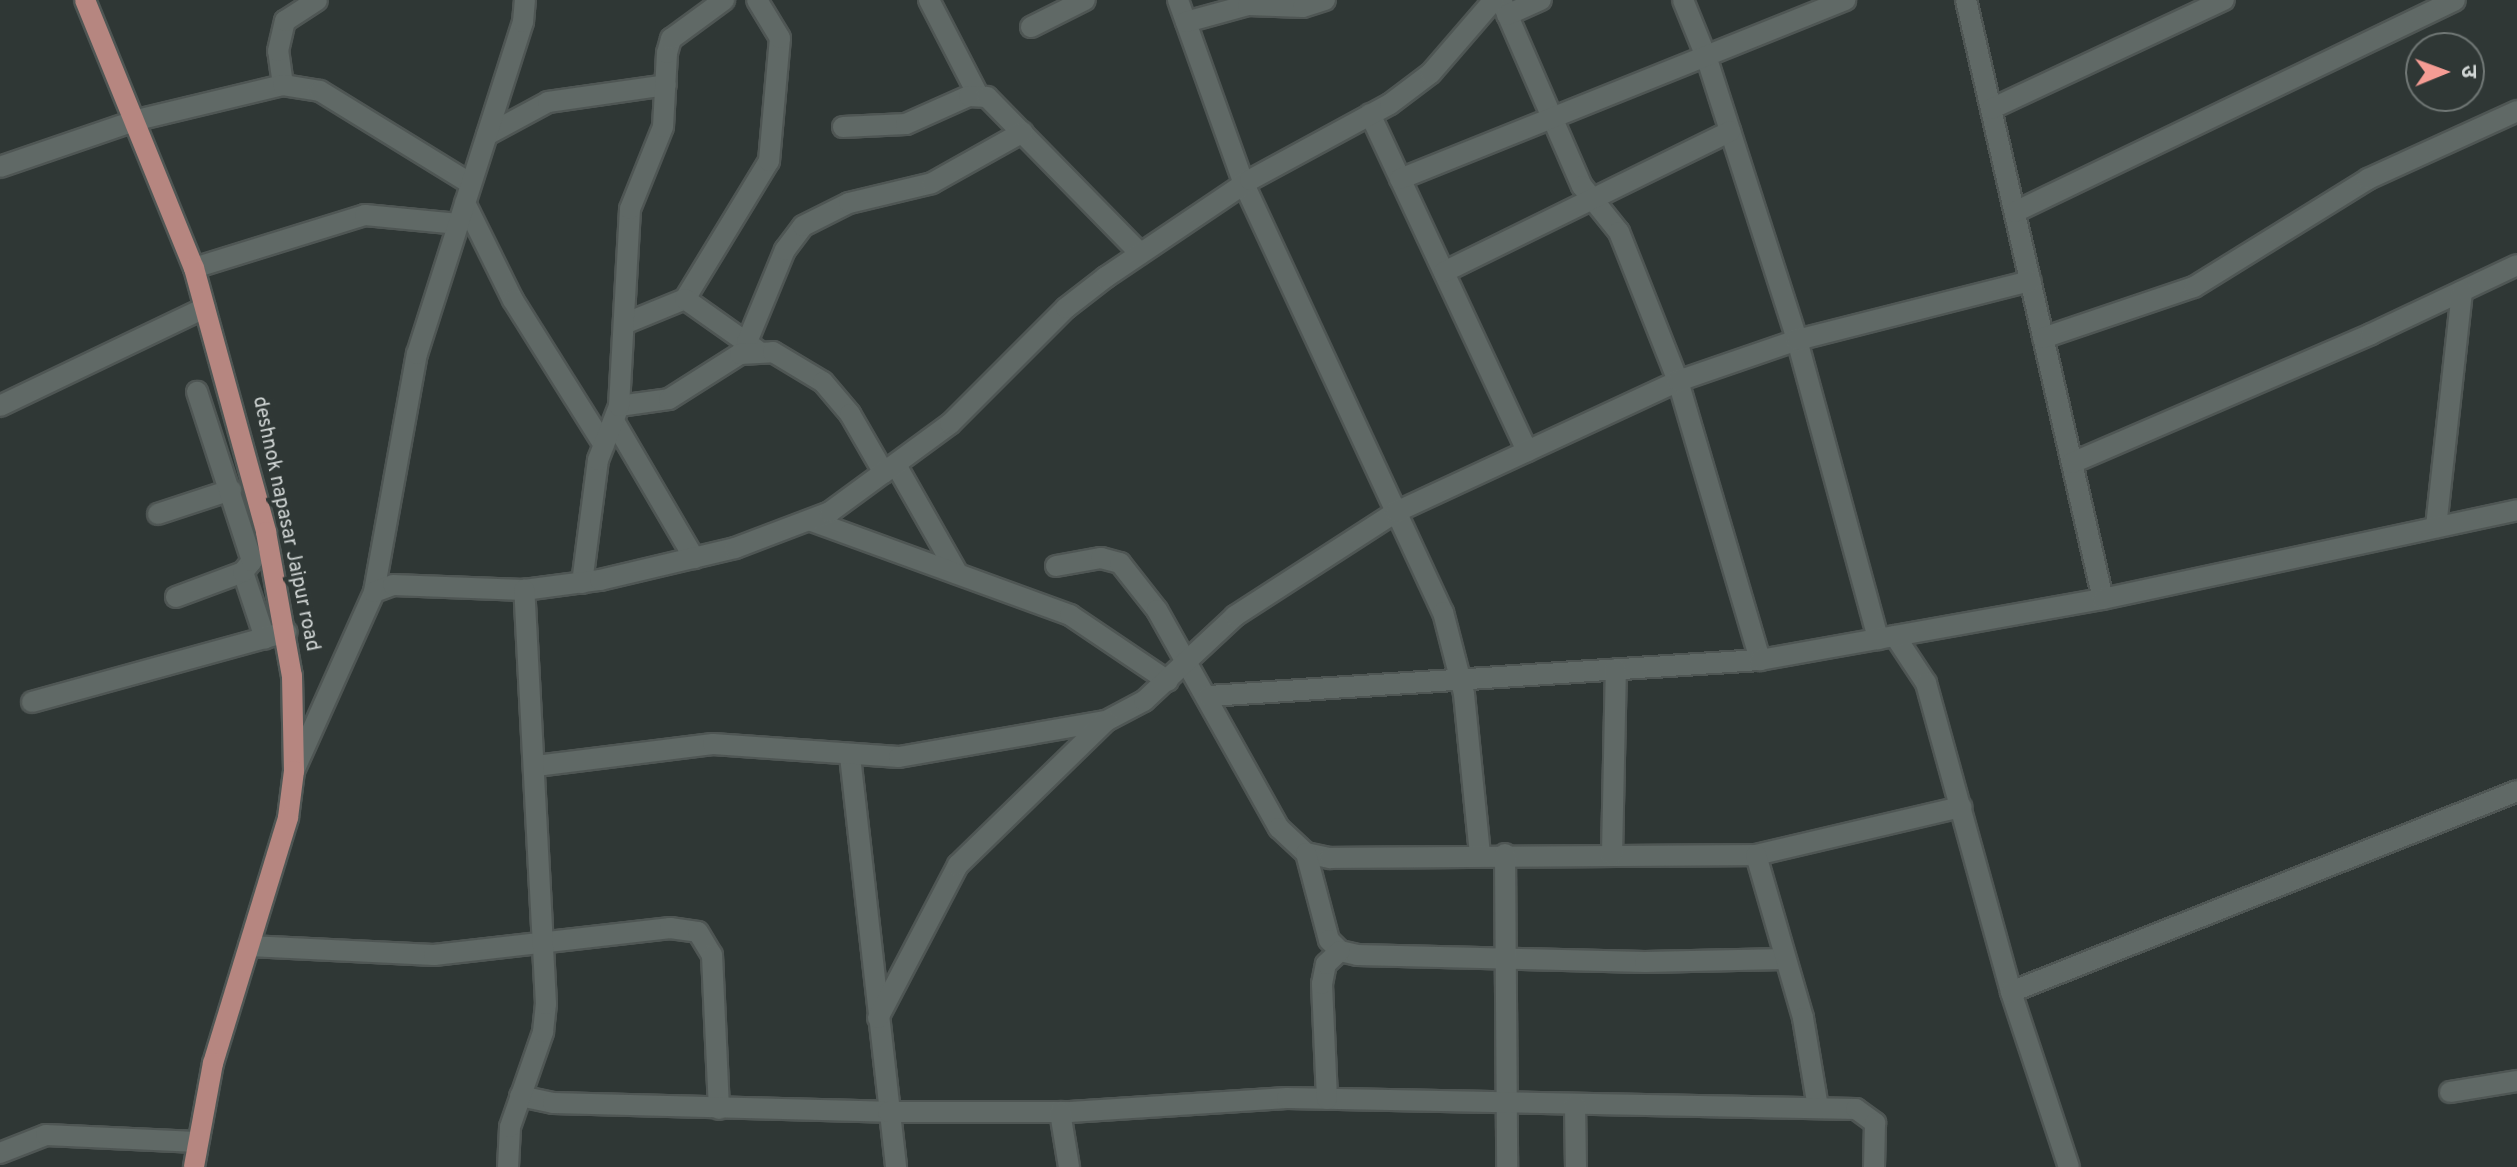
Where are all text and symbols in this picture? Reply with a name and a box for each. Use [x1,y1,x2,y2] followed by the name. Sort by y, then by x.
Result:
[2405,32,2485,112] north arrow
[2454,65,2481,78] text: उ
[246,394,324,654] street label: deshnok napasar Jaipur road

